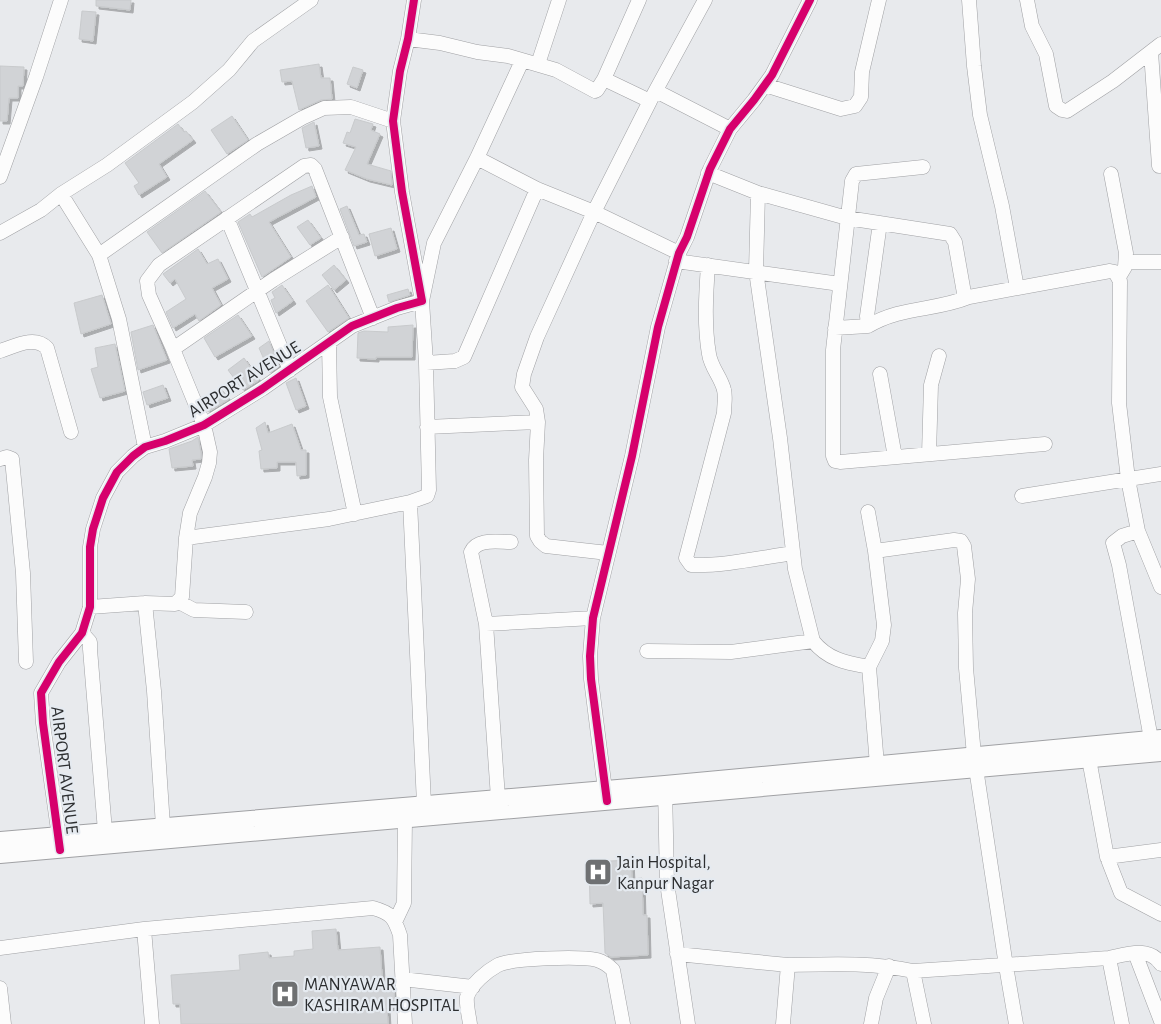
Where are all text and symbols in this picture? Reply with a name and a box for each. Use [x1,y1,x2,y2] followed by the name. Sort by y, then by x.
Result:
[185,338,304,421] street label: AIRPORT AVENUE
[47,705,81,835] street label: AIRPORT AVENUE
[617,854,714,893] place label: Jain Hospital, Kanpur Nagar
[583,857,613,887] hospital icon: Jain Hospital, Kanpur Nagar
[304,976,460,1015] place label: MANYAWAR KASHIRAM HOSPITAL
[270,979,300,1009] hospital icon: MANYAWAR KASHIRAM HOSPITAL

